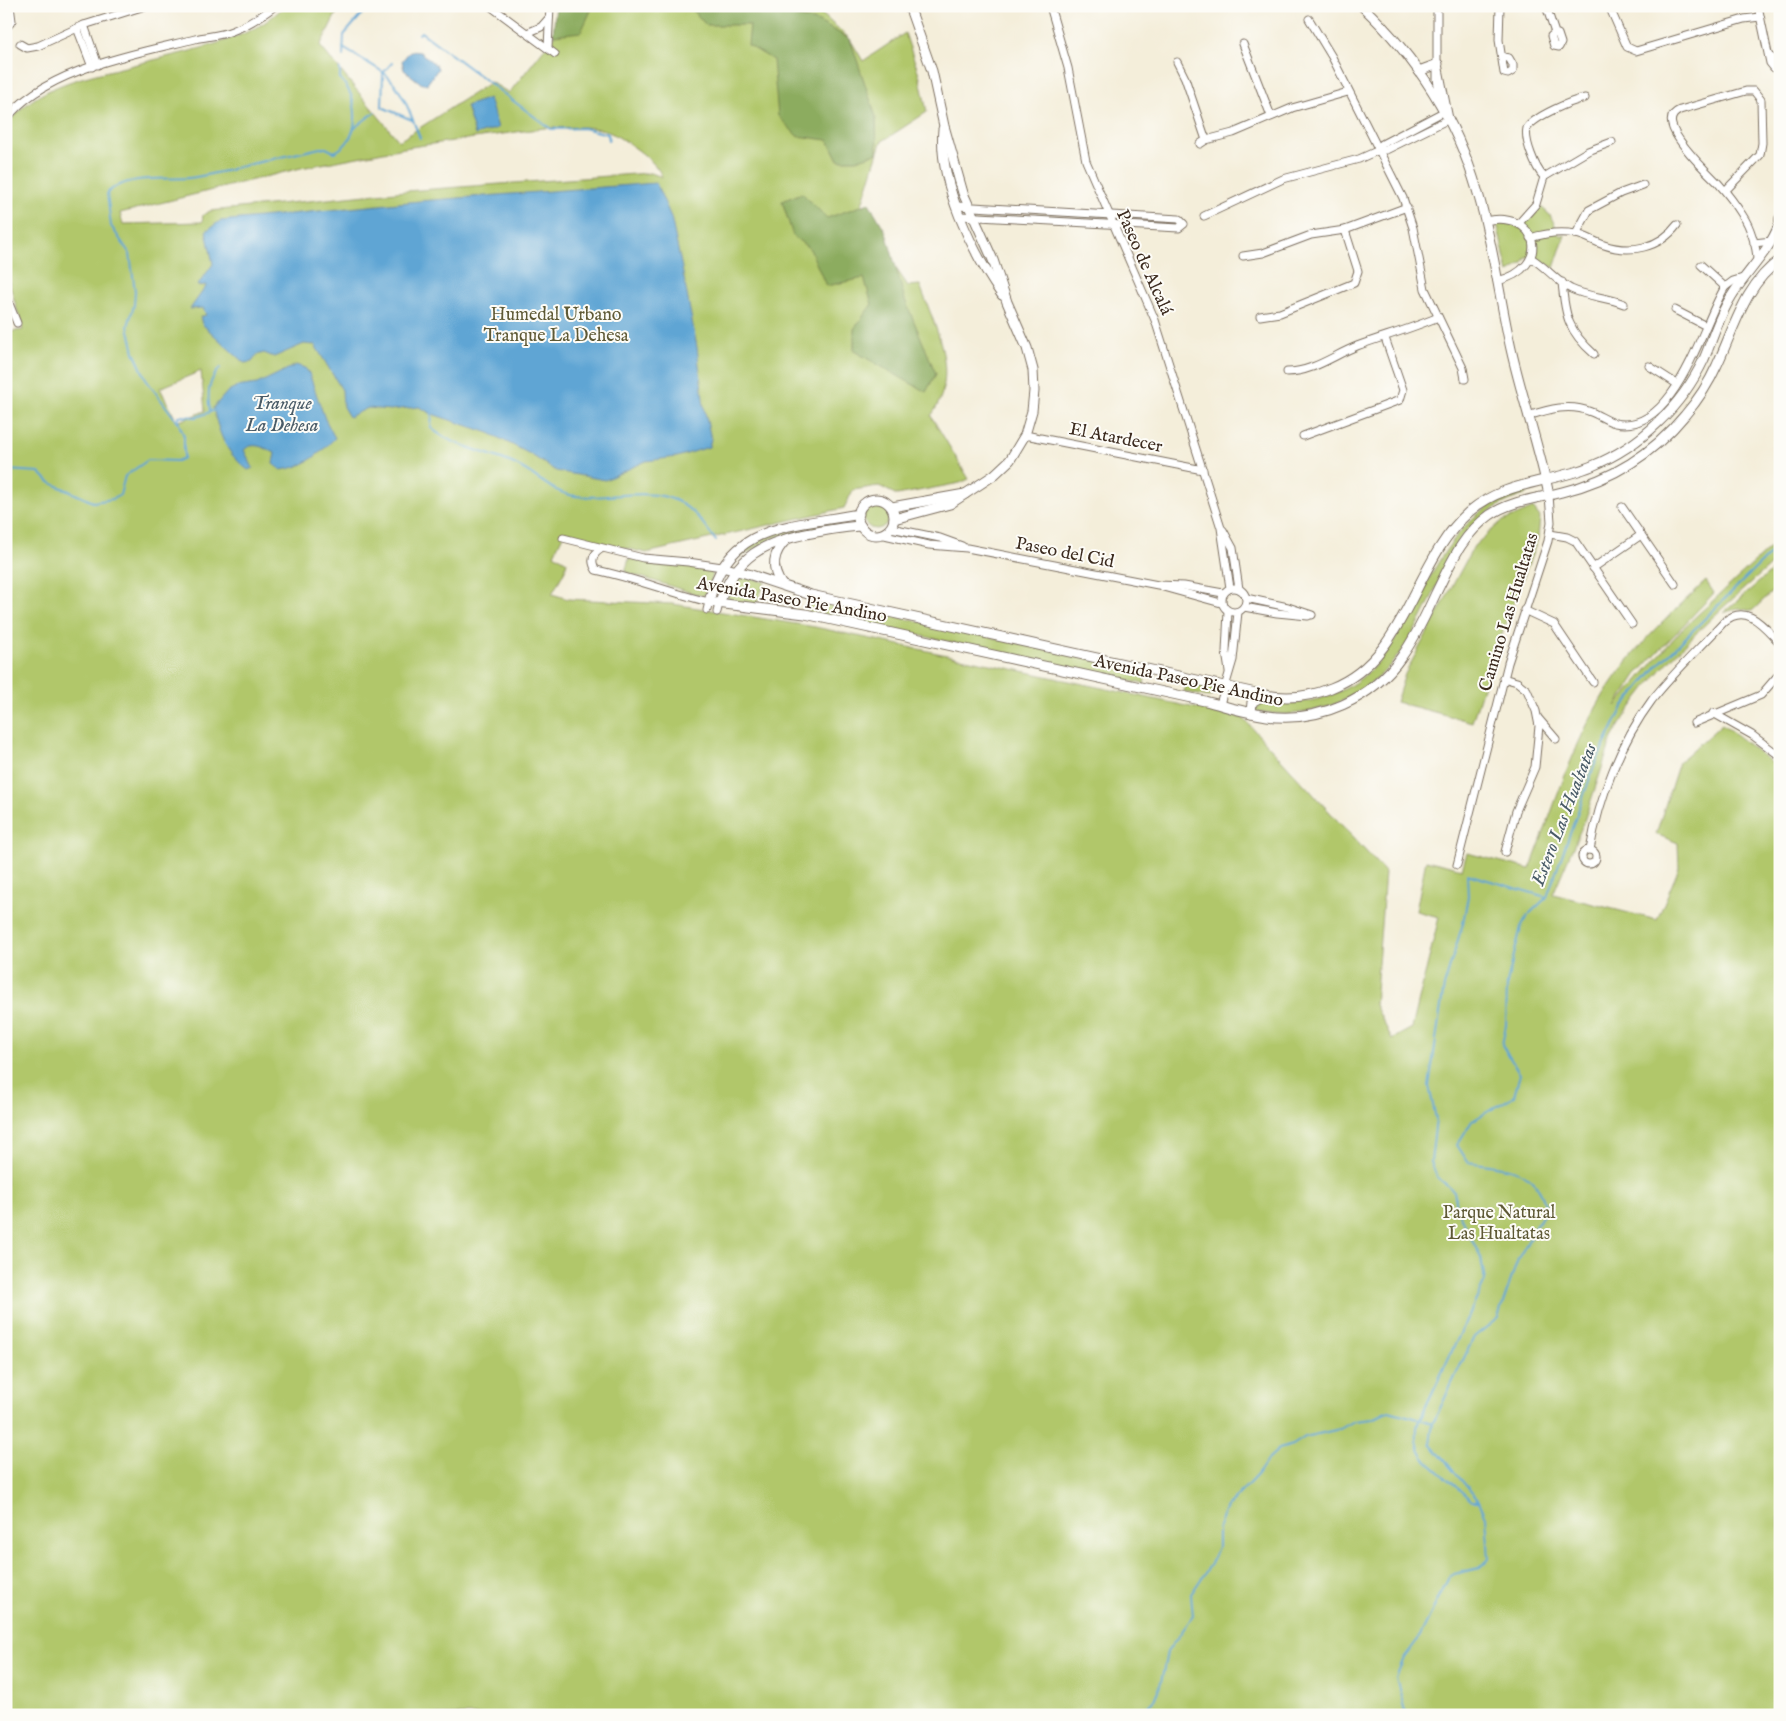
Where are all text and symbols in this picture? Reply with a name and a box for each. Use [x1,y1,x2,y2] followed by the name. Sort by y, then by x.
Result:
[1110,206,1177,319] street label: Paseo de Alcalá
[483,304,629,348] park label: Humedal Urbano Tranque La Dehesa
[245,392,318,438] water label: Tranque La Dehesa
[1067,418,1165,459] street label: El Atardecer
[1474,530,1545,695] street label: Camino Las Hualtatas
[1013,533,1116,574] street label: Paseo del Cid
[694,572,889,629] street label: Avenida Paseo Pie Andino
[1091,650,1286,713] street label: Avenida Paseo Pie Andino
[1526,739,1603,890] water label: Estero Las Hualtatas
[1443,1202,1555,1246] park label: Parque Natural Las Hualtatas

